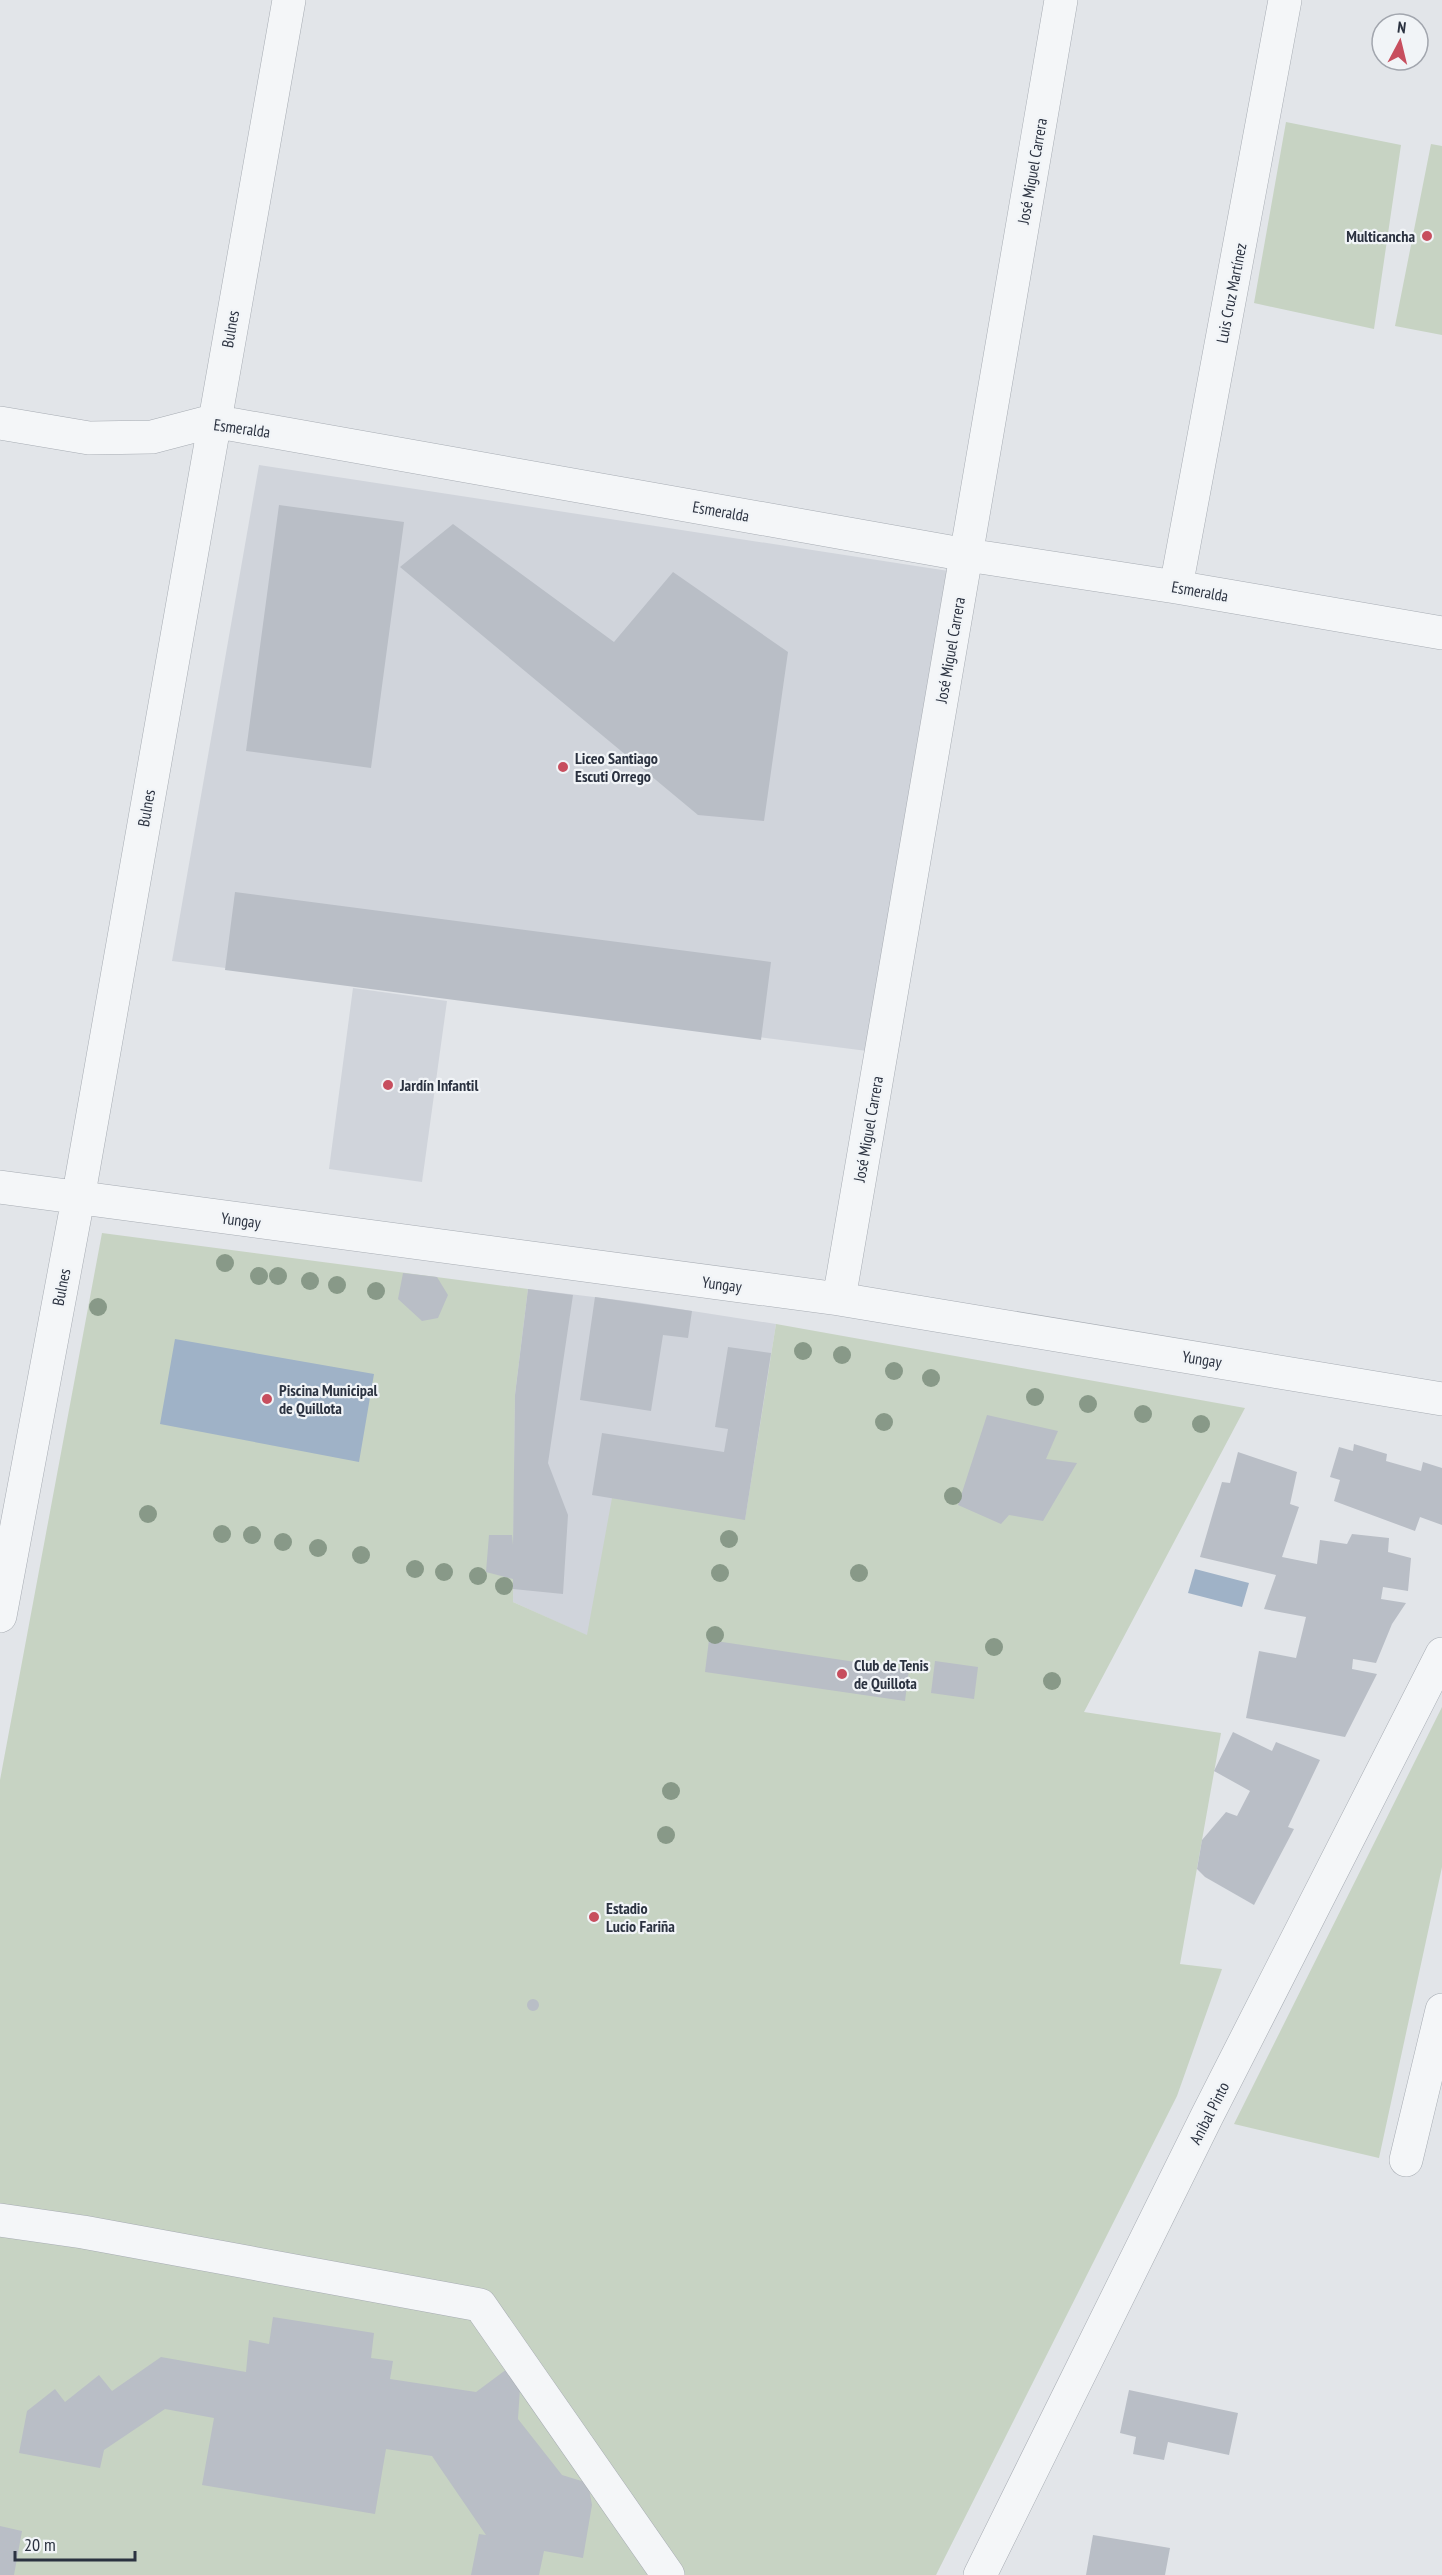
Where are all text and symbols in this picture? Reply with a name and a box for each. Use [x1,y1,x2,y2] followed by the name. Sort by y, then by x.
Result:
[1370,12,1430,72] north arrow
[1396,17,1407,38] text: N
[1013,117,1051,226] street label: José Miguel Carrera
[1346,226,1415,246] place label: Multicancha
[1420,229,1434,243] marker: Multicancha
[1212,241,1251,345] street label: Luis Cruz Martínez
[217,309,243,349] street label: Bulnes
[212,414,272,442] street label: Esmeralda
[691,496,751,526] street label: Esmeralda
[1170,576,1230,606] street label: Esmeralda
[931,596,969,705] street label: José Miguel Carrera
[575,748,658,786] place label: Liceo Santiago Escuti Orrego
[556,760,570,774] marker: Liceo Santiago Escuti Orrego
[133,788,159,828] street label: Bulnes
[399,1075,478,1095] place label: Jardín Infantil
[849,1075,887,1184] street label: José Miguel Carrera
[381,1078,395,1092] marker: Jardín Infantil
[220,1208,262,1232] street label: Yungay
[48,1267,74,1307] street label: Bulnes
[701,1272,743,1296] street label: Yungay
[1181,1346,1223,1372] street label: Yungay
[279,1380,378,1418] place label: Piscina Municipal de Quillota
[260,1392,274,1406] marker: Piscina Municipal de Quillota
[854,1655,929,1693] place label: Club de Tenis de Quillota
[835,1667,849,1681] marker: Club de Tenis de Quillota
[606,1898,675,1936] place label: Estadio Lucio Fariña
[587,1910,601,1924] marker: Estadio Lucio Fariña
[1185,2078,1233,2148] street label: Aníbal Pinto
[15,2524,135,2562] scale bar
[24,2533,56,2556] text: 20 m

